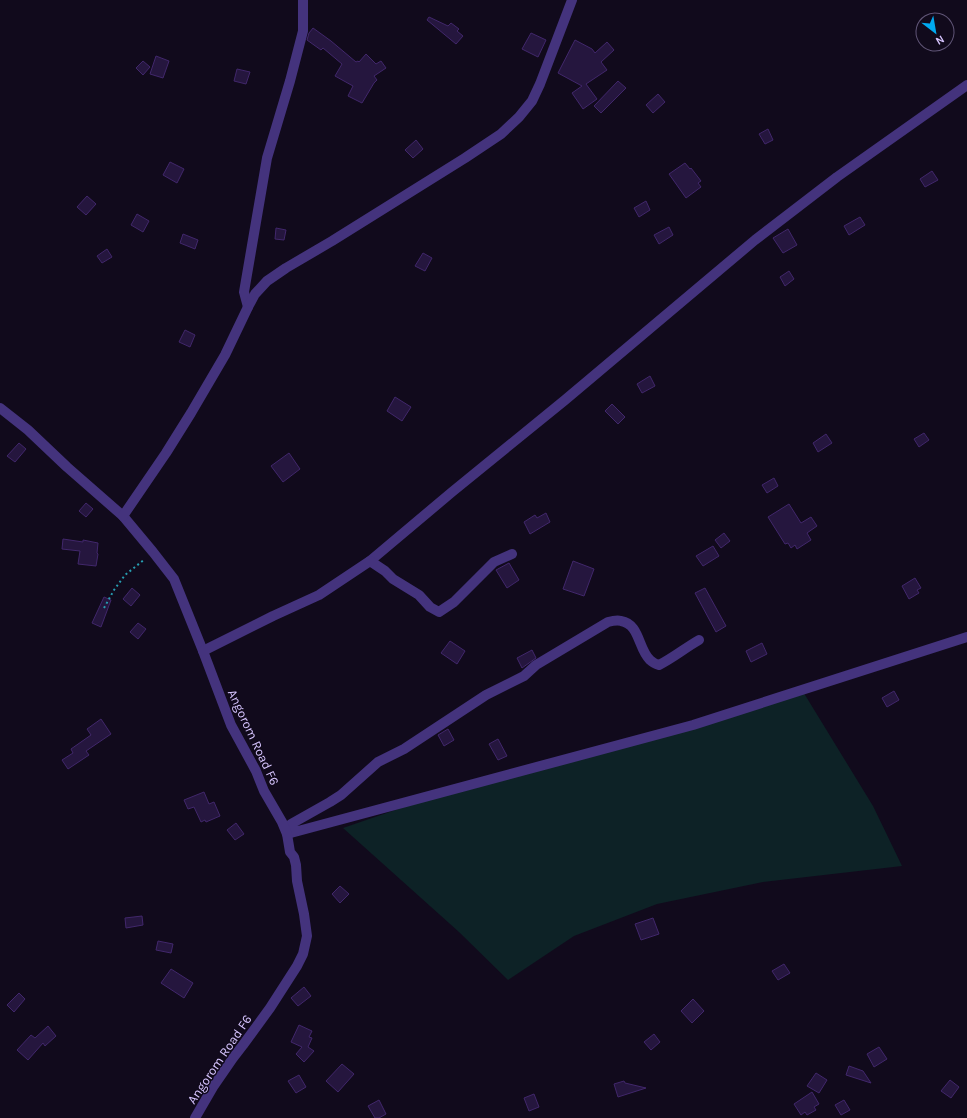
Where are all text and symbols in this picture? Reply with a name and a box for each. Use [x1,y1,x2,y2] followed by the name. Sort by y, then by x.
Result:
[915,12,955,52] north arrow
[933,33,947,48] text: N
[225,687,282,788] street label: Angorom Road F6
[184,1012,255,1107] street label: Angorom Road F6

